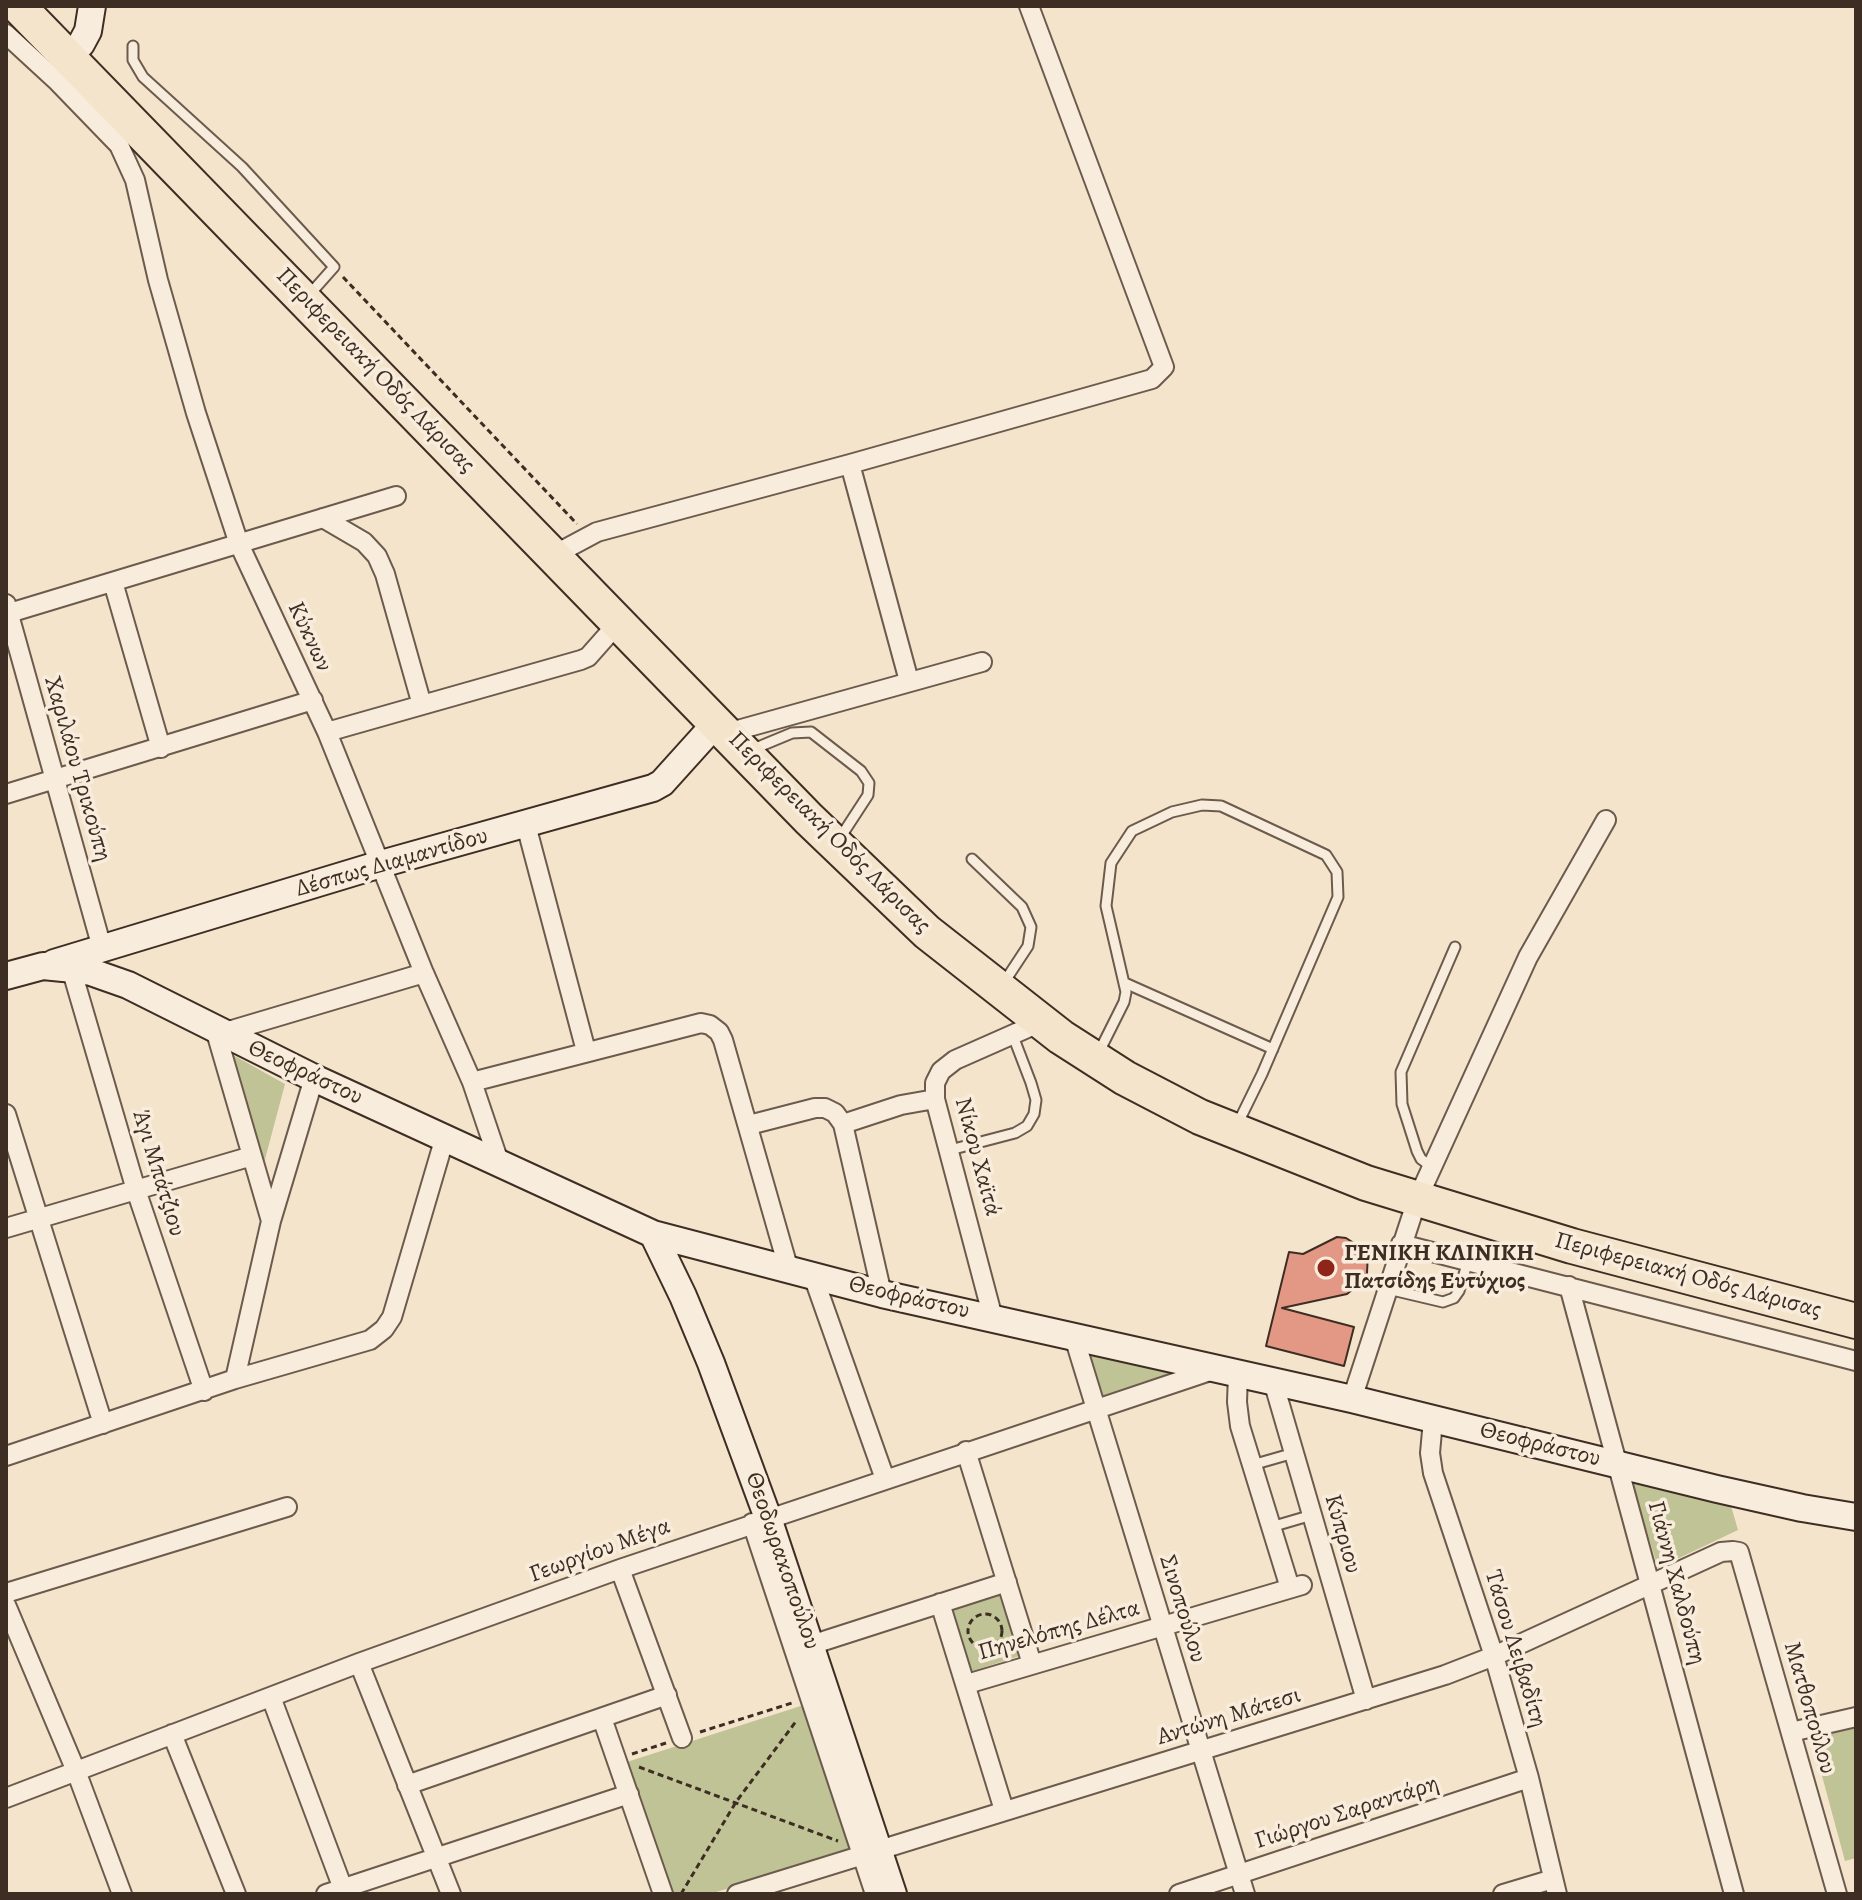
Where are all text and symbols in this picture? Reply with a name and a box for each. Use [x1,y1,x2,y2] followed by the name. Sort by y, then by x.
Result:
[269,262,481,480] street label: Περιφερειακή Οδός Λάρισας
[280,597,338,677] street label: Κύκνων
[37,673,117,865] street label: Χαριλάου Τρικούπη
[722,726,936,940] street label: Περιφερειακή Οδός Λάρισας
[293,822,491,904] street label: Δέσπως Διαμαντίδου
[243,1034,367,1112] street label: Θεοφράστου
[947,1094,1007,1220] street label: Νίκου Χαϊτά
[125,1106,191,1240] street label: Άγι Μπάτζιου
[1552,1227,1824,1325] street label: Περιφερειακή Οδός Λάρισας
[1344,1240,1534,1296] place label: ΓΕΝΙΚΗ ΚΛΙΝΙΚΗ Πατσίδης Ευτύχιος
[1315,1257,1337,1279] marker: ΓΕΝΙΚΗ ΚΛΙΝΙΚΗ Πατσίδης Ευτύχιος
[846,1270,972,1326] street label: Θεοφράστου
[1477,1416,1603,1474] street label: Θεοφράστου
[738,1469,826,1653] street label: Θεοδωρακοπούλου
[1317,1491,1367,1577] street label: Κύπριου
[1640,1498,1712,1668] street label: Γιάννη Χαλδούπη
[526,1512,674,1590] street label: Γεωργίου Μέγα
[1152,1552,1212,1666] street label: Σινοπούλου
[1477,1567,1553,1731] street label: Τάσου Λειβαδίτη
[975,1594,1143,1668] street label: Πηνελόπης Δέλτα
[1776,1639,1842,1777] street label: Ματθοπούλου
[1154,1682,1304,1752] street label: Αντώνη Μάτεσι
[1251,1770,1443,1856] street label: Γιώργου Σαραντάρη

